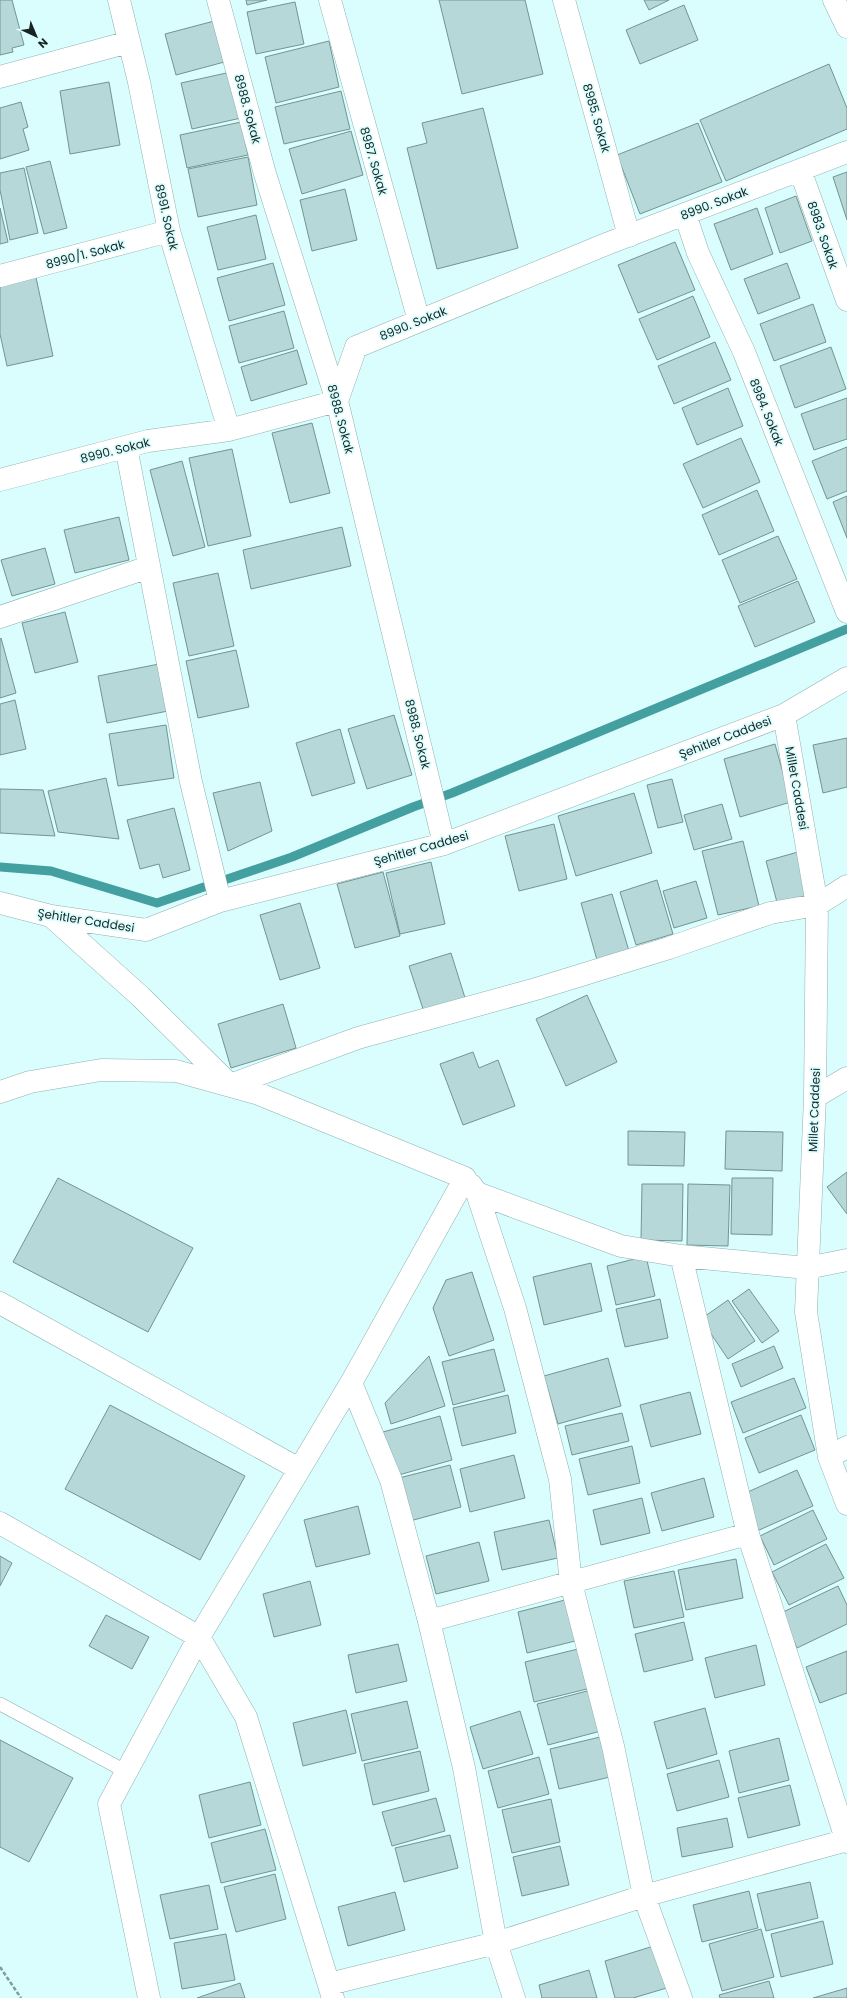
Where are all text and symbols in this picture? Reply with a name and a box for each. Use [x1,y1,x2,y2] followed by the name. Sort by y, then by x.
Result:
[16,16,56,56] north arrow
[34,35,51,52] text: N
[231,72,266,146] street label: 8988. Sokak
[579,81,615,155] street label: 8985. Sokak
[356,125,392,198] street label: 8987. Sokak
[151,182,183,253] street label: 8991. Sokak
[678,182,751,224] street label: 8990. Sokak
[803,199,843,272] street label: 8983. Sokak
[44,235,127,273] street label: 8990/1. Sokak
[377,301,450,344] street label: 8990. Sokak
[746,376,789,449] street label: 8984. Sokak
[324,382,359,456] street label: 8988. Sokak
[78,433,152,467] street label: 8990. Sokak
[401,697,435,771] street label: 8988. Sokak
[676,712,774,762] street label: Şehitler Caddesi
[781,745,813,831] street label: Millet Caddesi
[372,826,470,870] street label: Şehitler Caddesi
[36,904,136,936] street label: Şehitler Caddesi
[804,1067,824,1153] street label: Millet Caddesi

